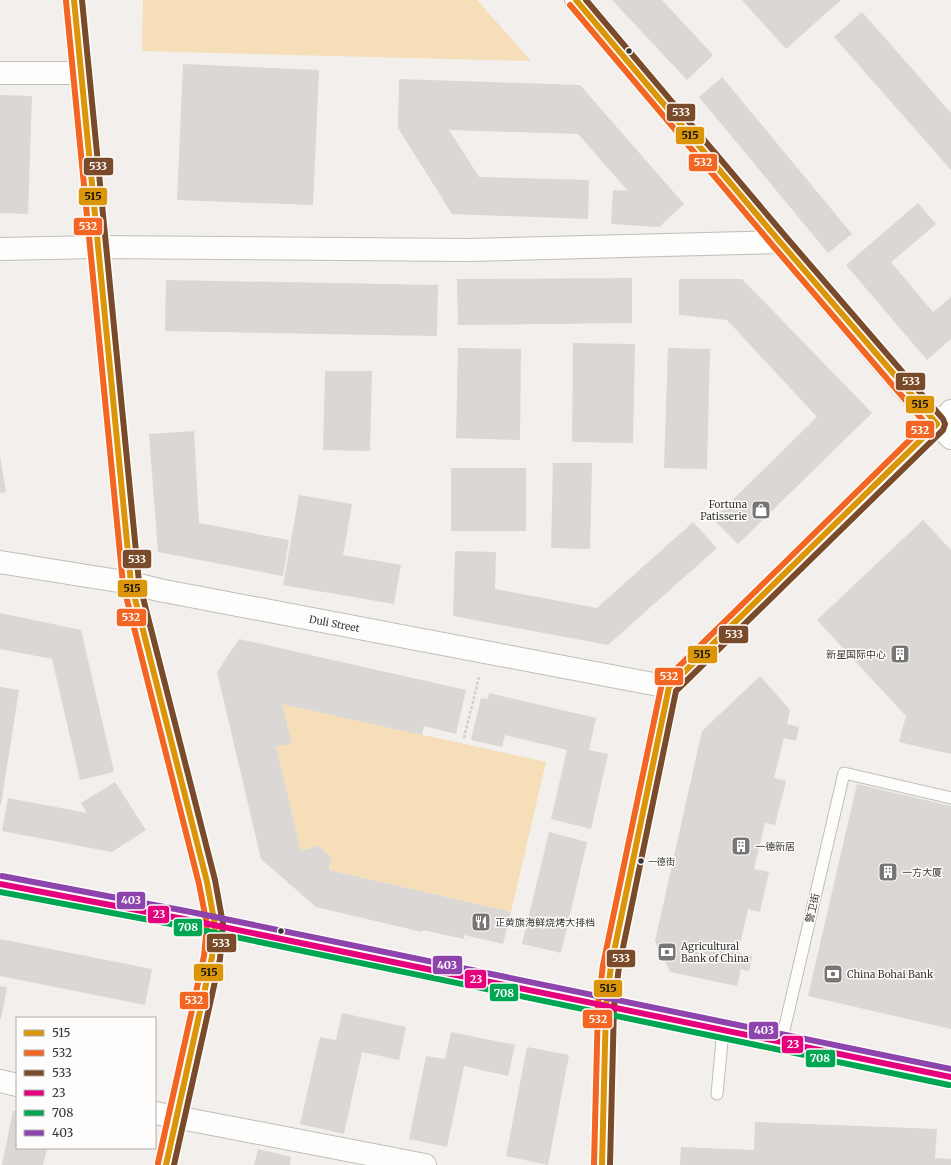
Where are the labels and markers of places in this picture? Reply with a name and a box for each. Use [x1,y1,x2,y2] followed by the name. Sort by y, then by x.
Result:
[624,46,634,56] unlabelled marker
[700,498,748,523] place label: Fortuna Patisserie
[750,499,772,521] shop icon: Fortuna Patisserie
[889,643,911,665] building icon: 新星国际中心
[826,648,886,661] place label: 新星国际中心
[730,835,752,857] building icon: 一德新居
[755,840,795,853] place label: 一德新居
[636,856,646,866] marker: 一德街
[648,856,675,867] place label: 一德街
[877,861,899,883] building icon: 一方大厦
[902,866,942,879] place label: 一方大厦
[470,911,492,933] restaurant icon: 正黄旗海鲜烧烤大排档
[495,916,595,929] place label: 正黄旗海鲜烧烤大排档
[276,926,286,936] unlabelled marker
[680,940,750,965] place label: Agricultural Bank of China
[656,941,678,963] bank icon: Agricultural Bank of China
[822,963,844,985] bank icon: China Bohai Bank
[847,968,934,981] place label: China Bohai Bank

